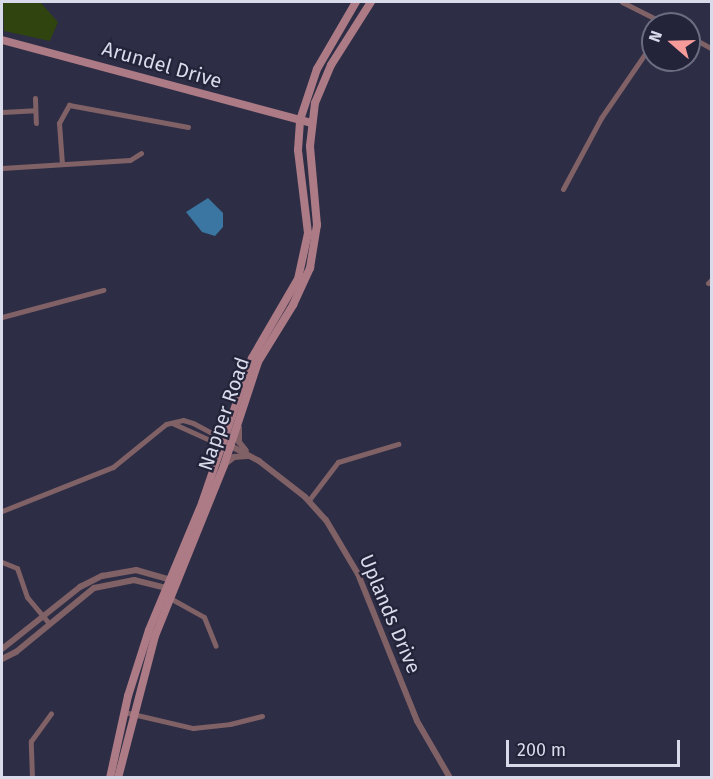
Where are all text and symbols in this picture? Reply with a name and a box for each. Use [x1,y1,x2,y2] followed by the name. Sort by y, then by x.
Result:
[641,12,701,72] north arrow
[645,28,666,45] text: N
[99,36,225,94] street label: Arundel Drive
[193,354,255,474] street label: Napper Road
[354,551,426,677] street label: Uplands Drive
[509,728,683,766] scale bar
[517,739,566,761] text: 200 m

